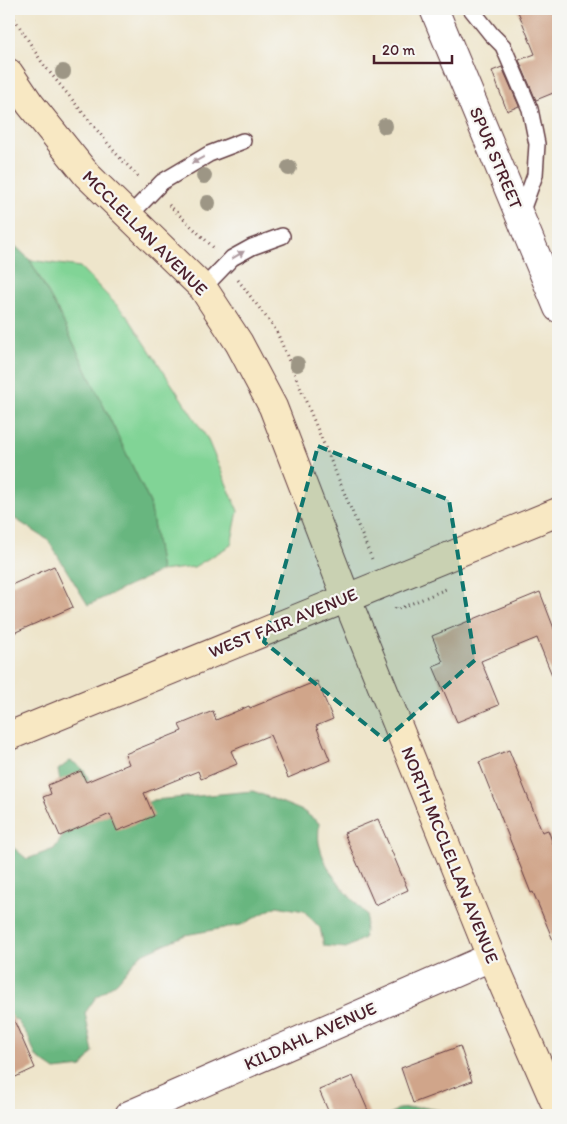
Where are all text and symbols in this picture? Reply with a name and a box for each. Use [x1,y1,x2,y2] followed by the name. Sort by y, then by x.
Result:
[374,32,452,64] scale bar
[382,41,416,59] text: 20 m
[465,104,527,212] street label: SPUR STREET
[191,156,205,164] one-way arrow
[78,166,212,300] street label: MCCLELLAN AVENUE
[231,251,244,260] one-way arrow
[205,583,361,663] street label: WEST FAIR AVENUE
[396,743,504,967] street label: NORTH MCCLELLAN AVENUE
[240,997,380,1075] street label: KILDAHL AVENUE

